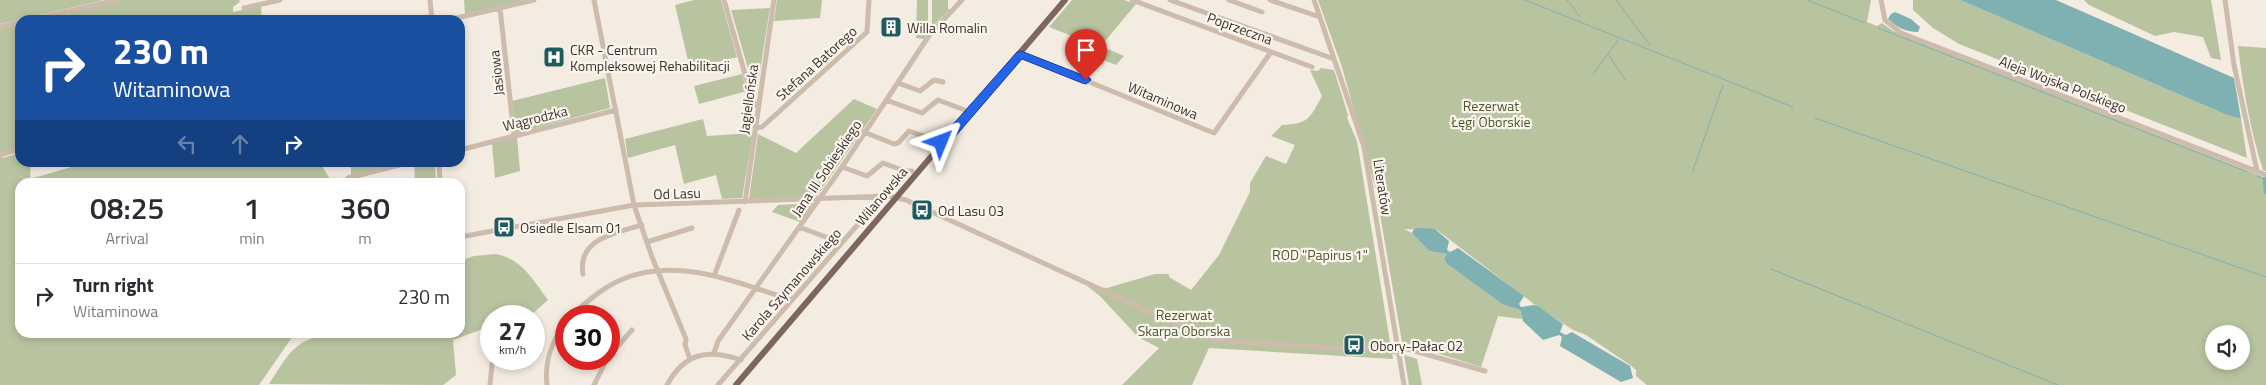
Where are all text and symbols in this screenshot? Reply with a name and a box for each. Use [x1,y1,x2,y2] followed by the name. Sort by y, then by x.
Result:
[1204,6,1276,50] street label: Poprzeczna
[879,15,903,39] building icon: Willa Romalin
[907,17,987,38] place label: Willa Romalin
[771,21,861,105] street label: Stefana Batorego
[113,24,209,78] text: 230 m
[1065,29,1107,80] pin
[30,35,95,100] icon: right
[1072,36,1100,64] icon: arrive
[570,39,730,76] place label: CKR - Centrum Kompleksowej Rehabilitacji
[542,45,566,69] hospital icon: CKR - Centrum Kompleksowej Rehabilitacji
[483,49,509,97] street label: Jasiowa
[1996,50,2130,118] street label: Aleja Wojska Polskiego
[733,63,763,135] street label: Jagiellońska
[113,72,230,106] text: Witaminowa
[1125,76,1201,124] street label: Witaminowa
[1450,95,1531,132] park label: Rezerwat Łęgi Oborskie
[500,100,570,136] street label: Wągrodzka
[786,115,866,221] street label: Jana III Sobieskiego
[914,115,966,167] position arrow
[173,130,201,158] icon: left
[226,130,254,158] icon: ahead
[279,130,307,158] icon: right
[1368,157,1398,217] street label: Literatów
[850,162,912,230] street label: Wilanowska
[653,182,701,204] street label: Od Lasu
[90,185,164,231] text: 08:25
[244,185,260,231] text: 1
[340,185,390,231] text: 360
[910,198,934,222] bus stop icon: Od Lasu 03
[938,200,1004,221] place label: Od Lasu 03
[492,215,516,239] bus stop icon: Osiedle Elsam 01
[520,217,622,238] place label: Osiedle Elsam 01
[736,223,846,345] street label: Karola Szymanowskiego
[105,226,149,250] text: Arrival
[239,226,265,250] text: min
[358,226,372,250] text: m
[1272,244,1368,265] park label: ROD "Papirus 1"
[73,270,154,299] text: Turn right
[30,282,58,310] icon: right
[398,282,450,311] text: 230 m
[73,299,158,323] text: Witaminowa
[1138,304,1230,341] park label: Rezerwat Skarpa Oborska
[555,305,620,370] speed limit sign: 30
[498,312,527,350] text: 27
[2205,325,2250,370] map controls
[2205,325,2250,370] button: sound
[1342,333,1366,357] bus stop icon: Obory-Pałac 02
[1370,335,1463,356] place label: Obory-Pałac 02
[499,340,526,359] text: km/h

